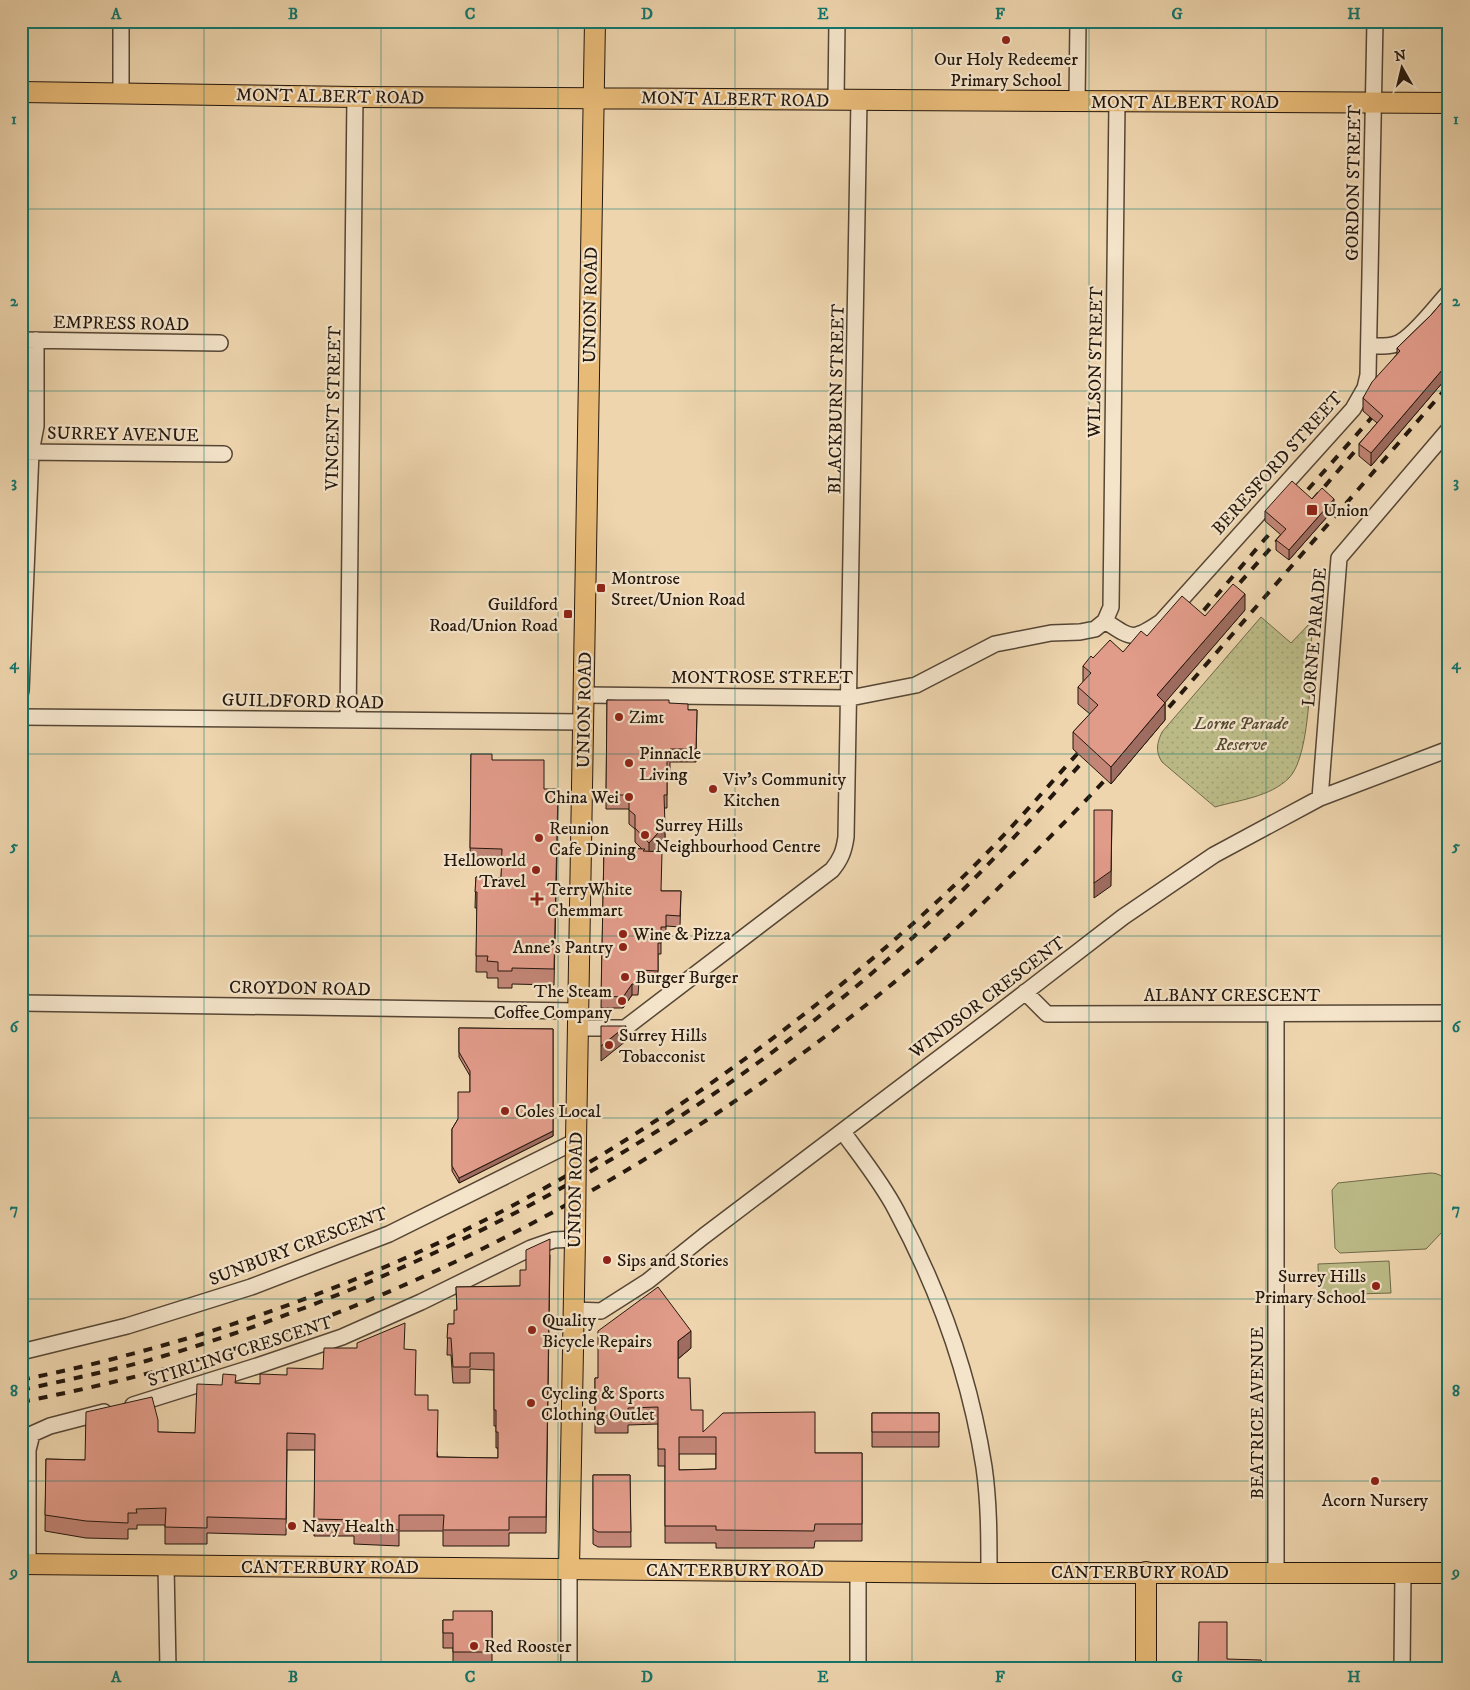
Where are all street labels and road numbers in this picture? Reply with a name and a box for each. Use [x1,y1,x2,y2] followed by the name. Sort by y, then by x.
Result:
[236,84,424,110] street label: MONT ALBERT ROAD
[641,87,829,113] street label: MONT ALBERT ROAD
[1091,92,1279,114] street label: MONT ALBERT ROAD
[1342,105,1366,261] street label: GORDON STREET
[579,247,603,363] street label: UNION ROAD
[1084,286,1108,439] street label: WILSON STREET
[824,303,850,494] street label: BLACKBURN STREET
[53,312,189,336] street label: EMPRESS ROAD
[322,325,346,491] street label: VINCENT STREET
[1208,387,1348,540] street label: BERESFORD STREET
[47,423,199,447] street label: SURREY AVENUE
[1298,566,1332,708] street label: LORNE PARADE
[573,652,597,768] street label: UNION ROAD
[671,667,853,689] street label: MONTROSE STREET
[222,690,384,714] street label: GUILDFORD ROAD
[905,932,1070,1064] street label: WINDSOR CRESCENT
[229,977,371,1001] street label: CROYDON ROAD
[1144,985,1321,1007] street label: ALBANY CRESCENT
[564,1132,588,1248] street label: UNION ROAD
[206,1203,391,1291] street label: SUNBURY CRESCENT
[145,1312,336,1392] street label: STIRLING CRESCENT
[1247,1326,1269,1500] street label: BEATRICE AVENUE
[241,1557,419,1579] street label: CANTERBURY ROAD
[646,1560,824,1582] street label: CANTERBURY ROAD
[1051,1562,1229,1584] street label: CANTERBURY ROAD

